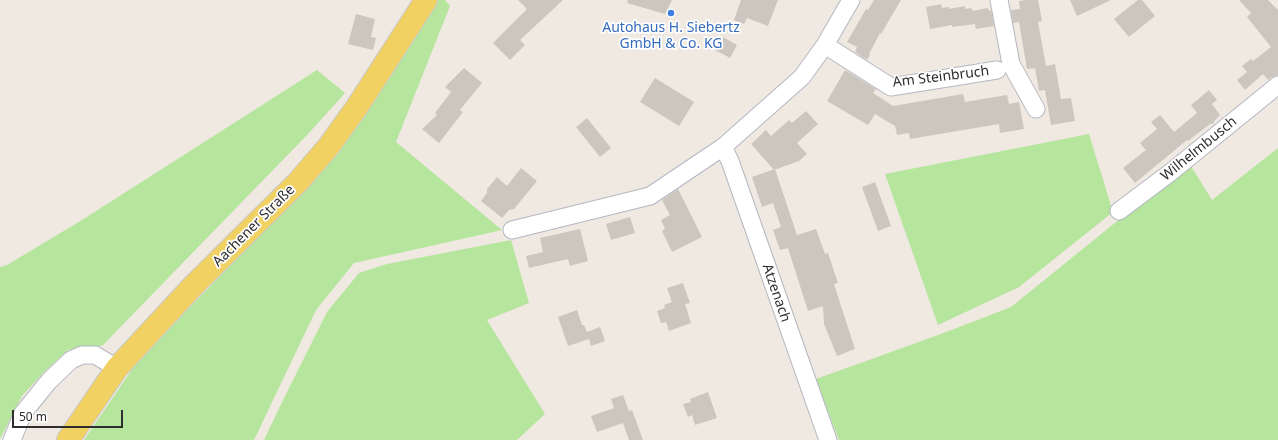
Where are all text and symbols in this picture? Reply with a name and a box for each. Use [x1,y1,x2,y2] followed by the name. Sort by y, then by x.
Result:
[666,8,676,18] marker: Autohaus H. Siebertz GmbH & Co. KG
[602,20,740,52] place label: Autohaus H. Siebertz GmbH & Co. KG
[892,63,990,91] street label: Am Steinbruch
[1158,113,1240,185] street label: Wilhelmbusch
[210,182,298,270] street label: Aachener Straße
[758,262,794,324] street label: Atzenach
[14,402,125,428] scale bar
[19,408,47,425] text: 50 m

